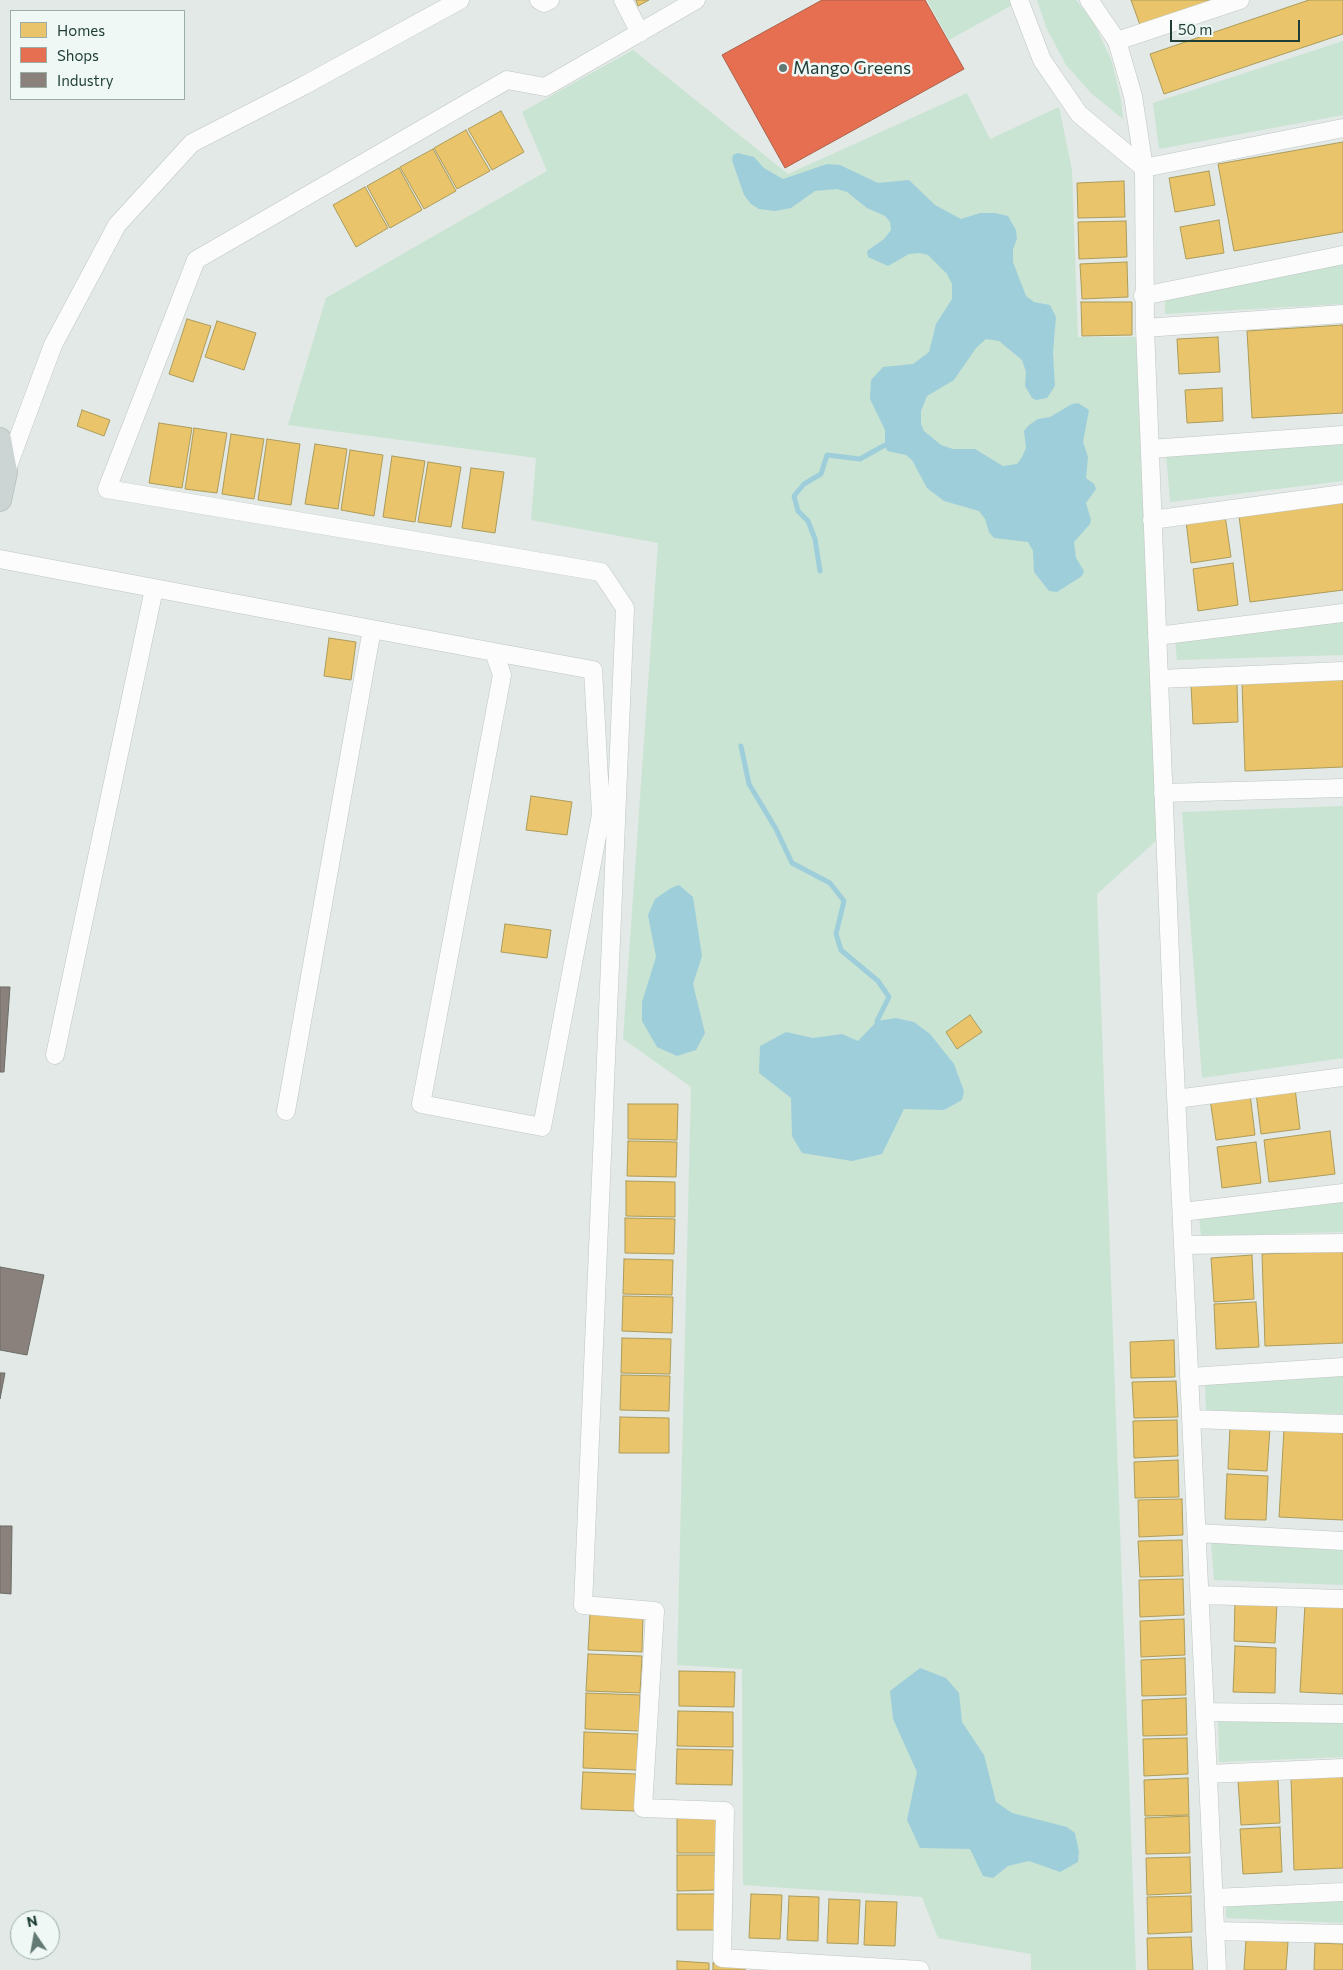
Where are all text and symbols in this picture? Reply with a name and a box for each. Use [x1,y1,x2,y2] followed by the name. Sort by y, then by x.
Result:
[10,10,185,100] legend
[1173,10,1303,42] scale bar
[1178,20,1212,38] text: 50 m
[57,21,105,39] text: Homes
[57,46,99,64] text: Shops
[793,57,911,79] place label: Mango Greens
[777,62,789,74] marker: Mango Greens
[57,71,114,89] text: Industry
[10,1910,60,1960] north arrow
[25,1911,39,1930] text: N

